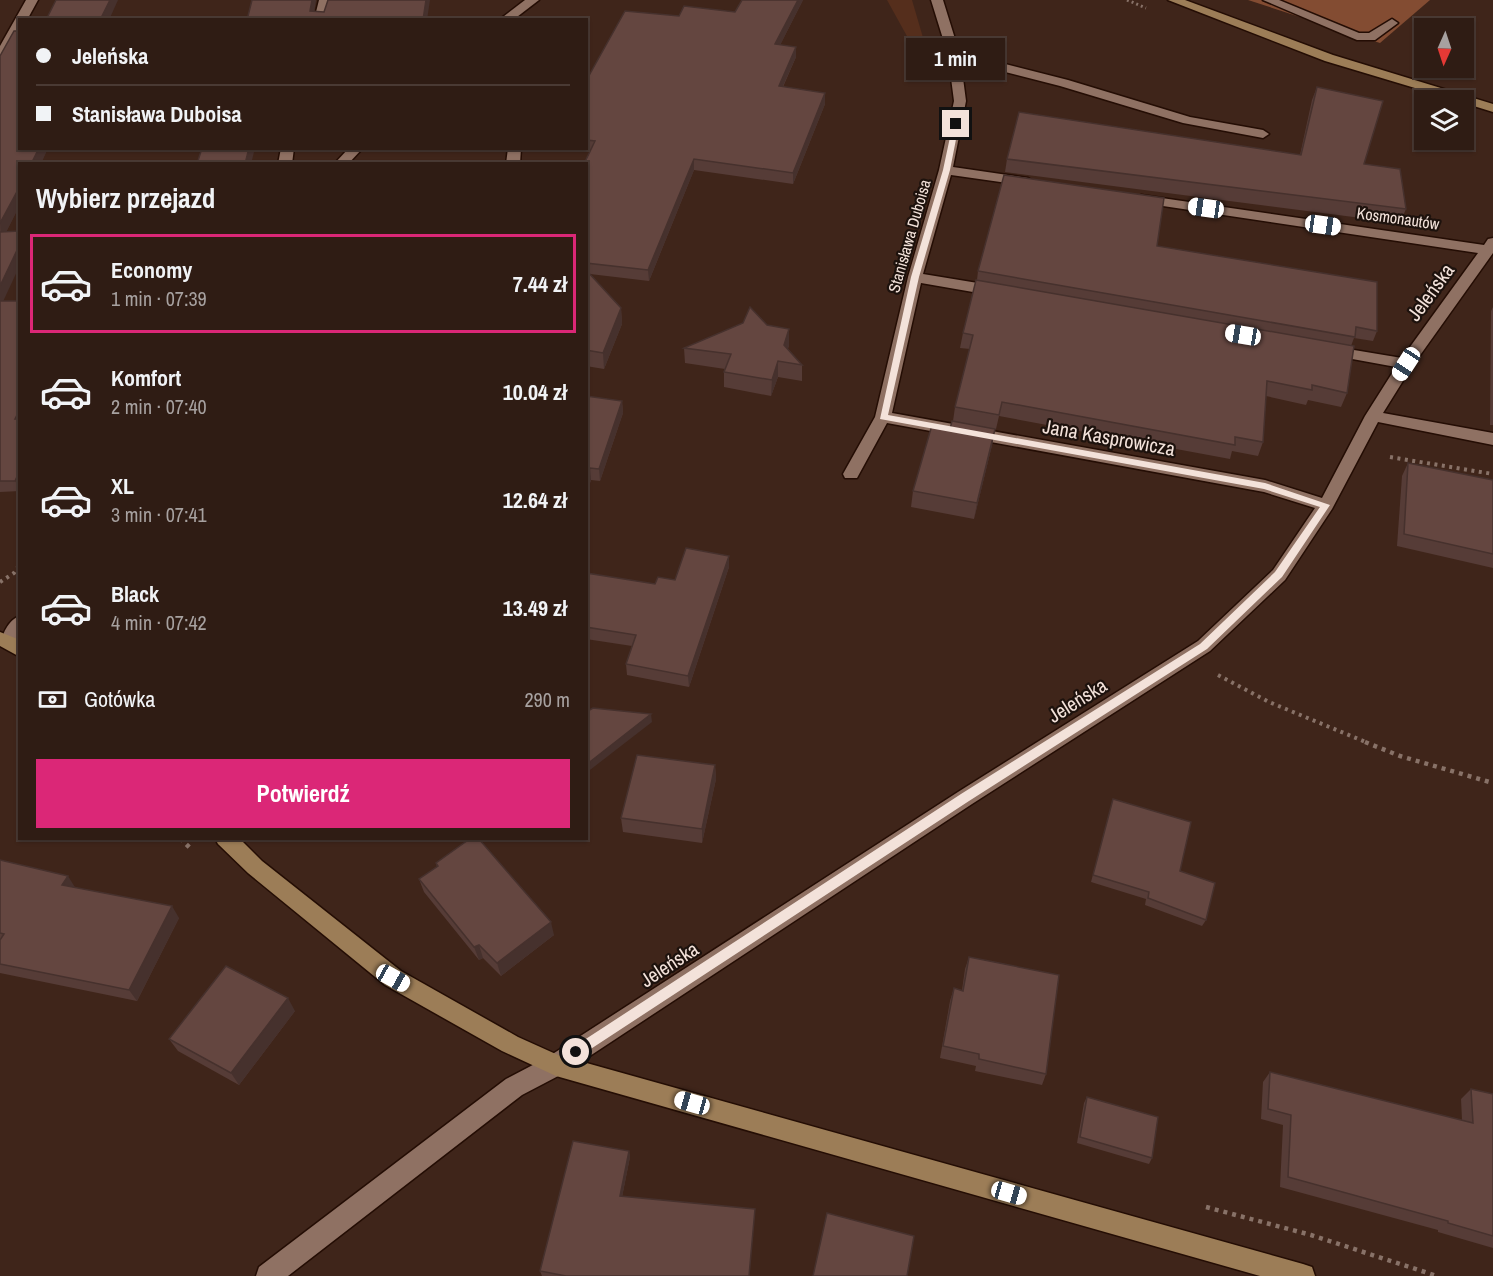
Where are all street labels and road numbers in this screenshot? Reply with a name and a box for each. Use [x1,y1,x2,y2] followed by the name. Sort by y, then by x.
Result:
[882,176,936,295] street label: Stanisława Duboisa
[1355,201,1441,235] street label: Kosmonautów
[1400,258,1460,326] street label: Jeleńska
[1041,412,1177,462] street label: Jana Kasprowicza
[1042,671,1112,729] street label: Jeleńska
[635,935,703,993] street label: Jeleńska

